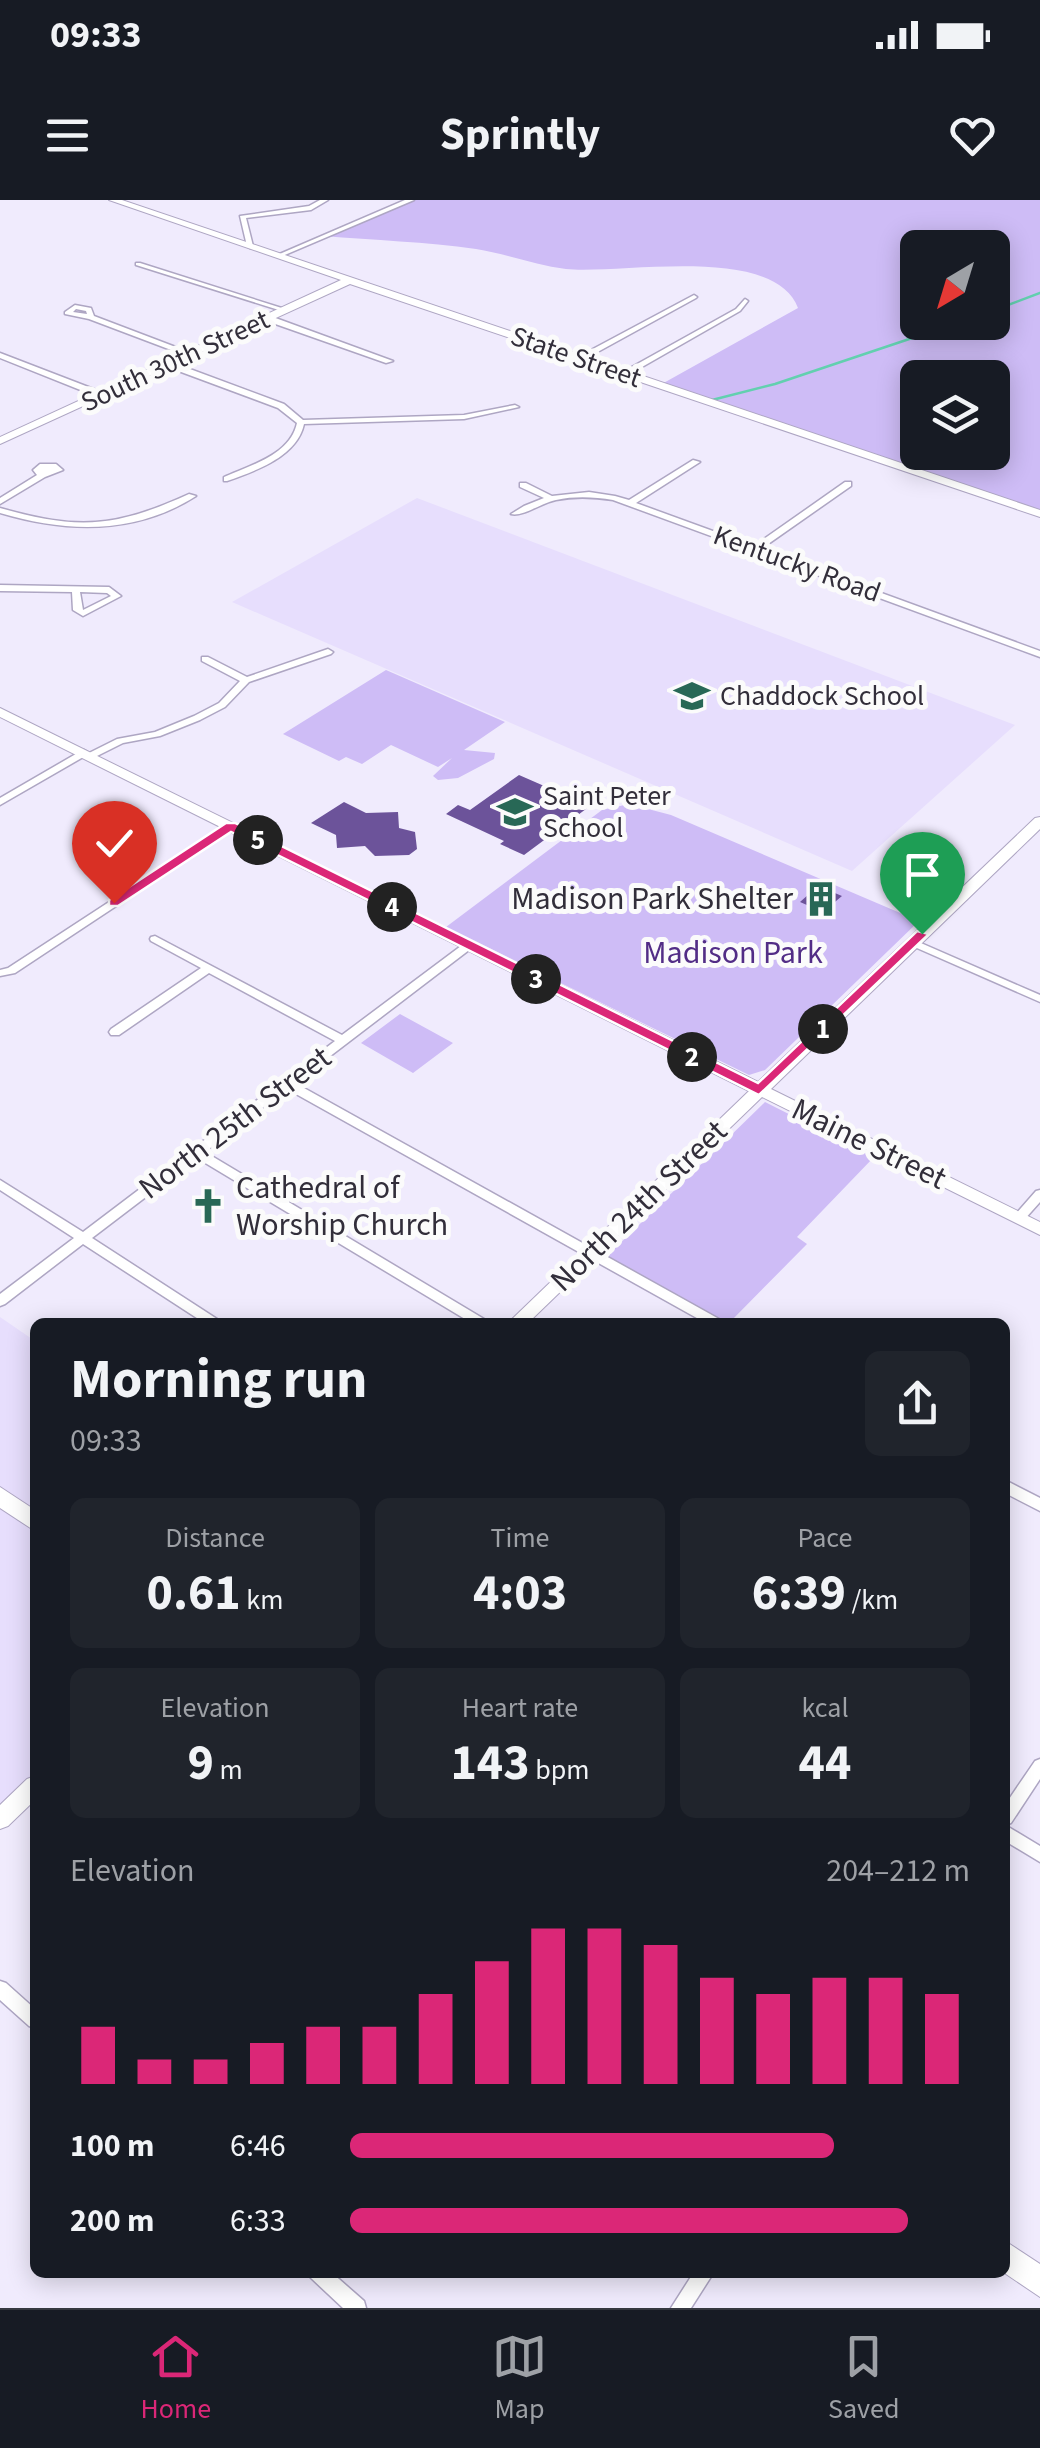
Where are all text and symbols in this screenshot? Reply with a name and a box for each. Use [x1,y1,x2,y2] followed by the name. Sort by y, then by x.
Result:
[50,8,142,62] text: 09:33
[440,103,600,167] text: Sprintly
[40,108,95,163] icon: menu
[945,108,1000,163] icon: heart
[900,230,1010,340] north arrow
[900,230,1010,470] map controls
[74,300,276,422] street label: South 30th Street
[505,316,647,398] street label: State Street
[900,360,1010,470] button: layers
[708,515,886,613] street label: Kentucky Road
[720,676,924,716] place label: Chaddock School
[673,677,711,715] school or university icon: Chaddock School
[543,776,671,848] place label: Saint Peter School
[496,793,534,831] school or university icon: Saint Peter School
[72,801,157,904] pin
[233,815,283,865] pin: 5
[87,816,142,871] icon: check
[251,820,265,860] text: 5
[880,832,965,935] pin
[895,847,950,902] icon: arrive
[511,876,794,922] place label: Madison Park Shelter
[802,880,840,918] building icon: Madison Park Shelter
[367,882,417,932] pin: 4
[385,887,399,927] text: 4
[643,930,823,976] park label: Madison Park
[511,954,561,1004] pin: 3
[529,959,543,999] text: 3
[798,1004,848,1054] pin: 1
[816,1009,830,1049] text: 1
[667,1032,717,1082] pin: 2
[129,1035,341,1211] street label: North 25th Street
[685,1037,699,1077] text: 2
[784,1087,954,1201] street label: Maine Street
[540,1109,738,1303] street label: North 24th Street
[236,1165,448,1248] place label: Cathedral of Worship Church
[189,1187,227,1225] church icon: Cathedral of Worship Church
[70,1341,367,1419] text: Morning run
[865,1351,970,1456] button: share
[70,1418,142,1464] text: 09:33
[165,1518,265,1558] text: Distance
[491,1518,550,1558] text: Time
[798,1518,852,1558] text: Pace
[147,1558,241,1629] text: 0.61
[473,1558,567,1629] text: 4:03
[752,1558,846,1629] text: 6:39
[241,1580,283,1620] text: km
[846,1580,898,1620] text: /km
[160,1688,270,1728] text: Elevation
[462,1688,578,1728] text: Heart rate
[801,1688,849,1728] text: kcal
[187,1728,214,1799] text: 9
[450,1728,530,1799] text: 143
[799,1728,851,1799] text: 44
[214,1750,243,1790] text: m
[530,1750,590,1790] text: bpm
[70,1848,195,1894] text: Elevation
[826,1848,970,1894] text: 204–212 m
[70,2123,155,2169] text: 100 m
[230,2123,286,2169] text: 6:46
[70,2198,155,2244] text: 200 m
[230,2198,286,2244] text: 6:33
[140,2329,211,2429] tab: Home
[492,2329,547,2429] tab: Map
[828,2329,899,2429] tab: Saved

